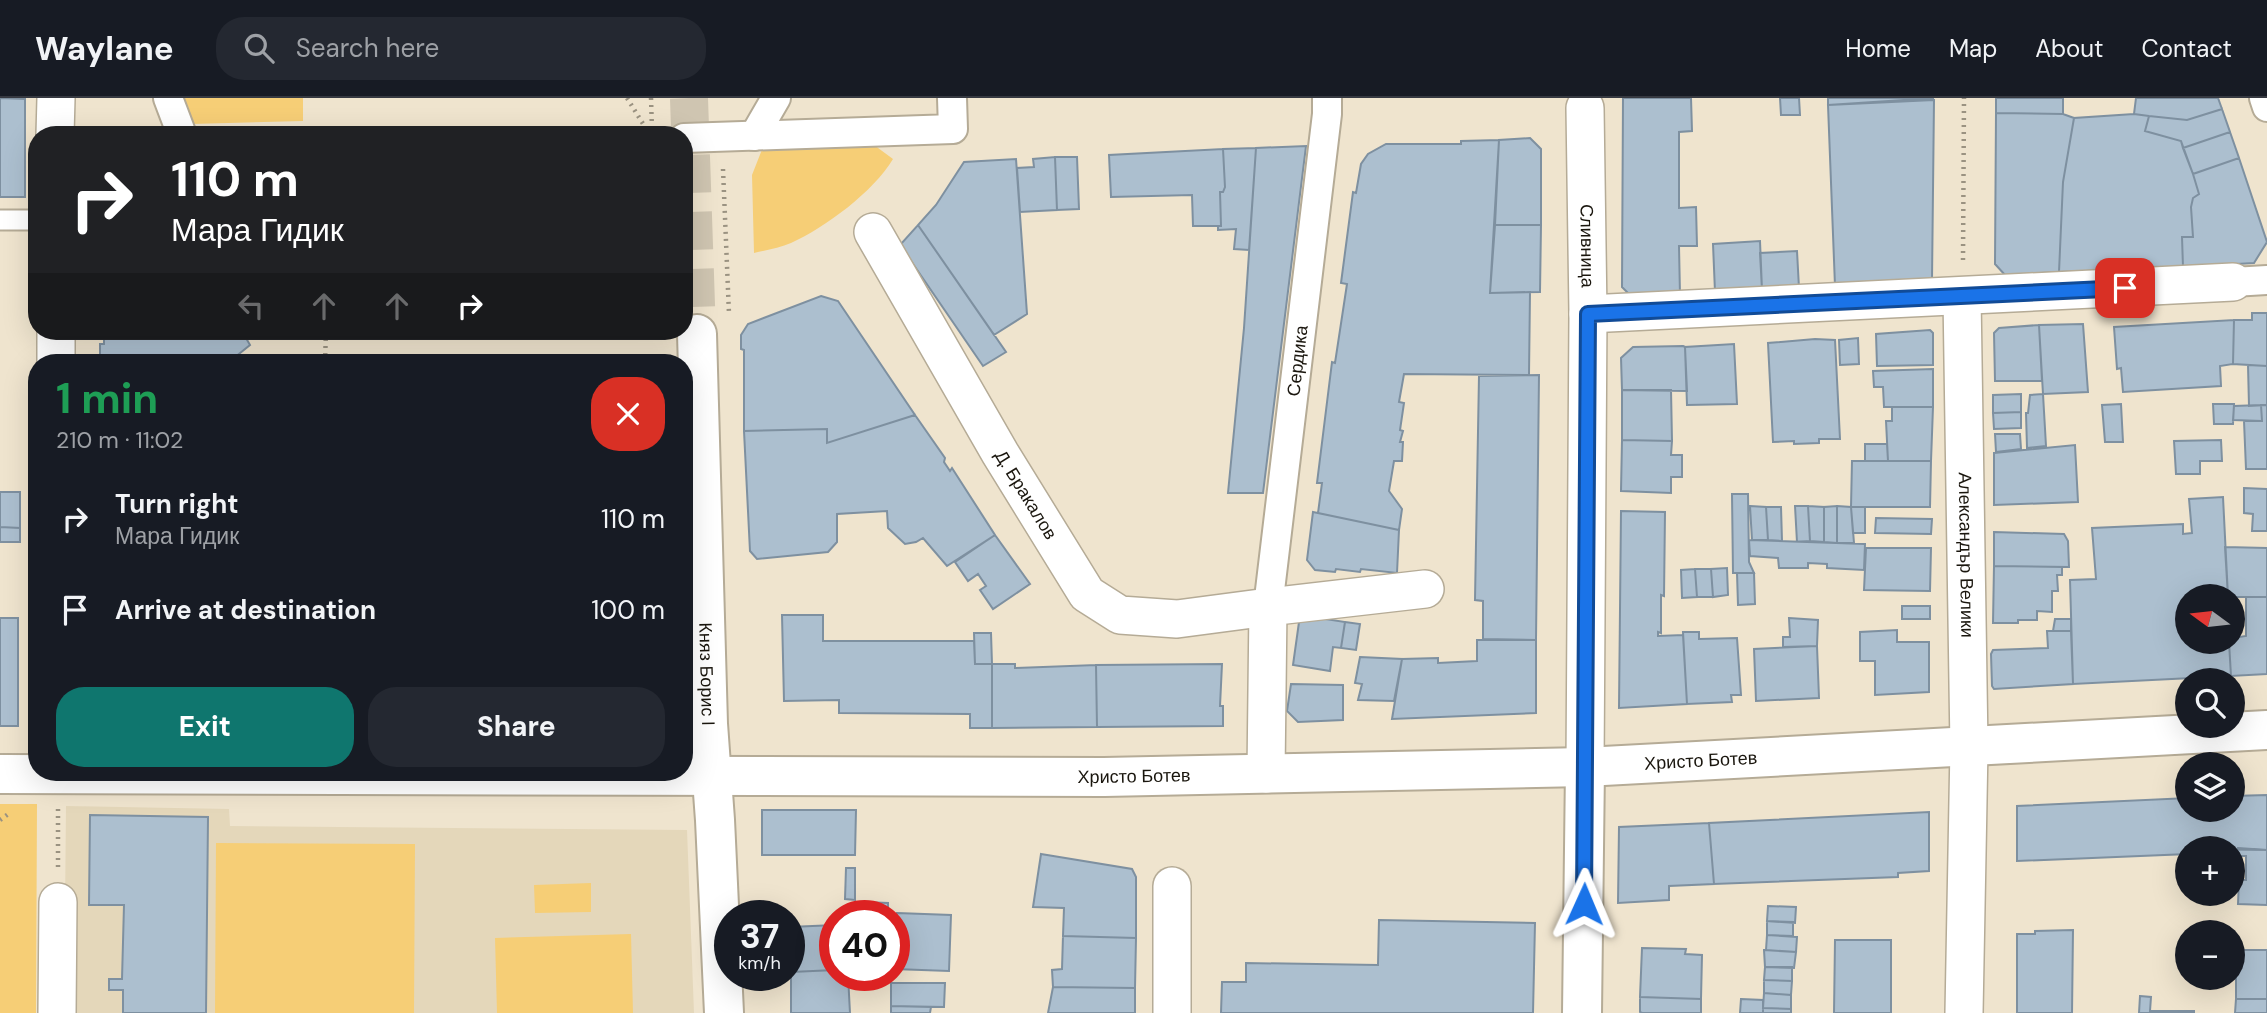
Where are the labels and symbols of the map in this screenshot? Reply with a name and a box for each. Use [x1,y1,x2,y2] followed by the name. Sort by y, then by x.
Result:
[1574,204,1600,289] street label: Сливница
[2095,258,2155,318] pin
[1281,323,1314,398] street label: Сердика
[989,446,1063,544] street label: Д. Бракалов
[1953,472,1979,638] street label: Александър Велики
[2175,584,2245,654] north arrow
[693,622,720,726] street label: Княз Борис I
[1644,746,1758,776] street label: Христо Ботев
[1077,763,1191,789] street label: Христо Ботев
[1547,867,1621,941] position arrow
[819,900,910,991] speed limit sign: 40

